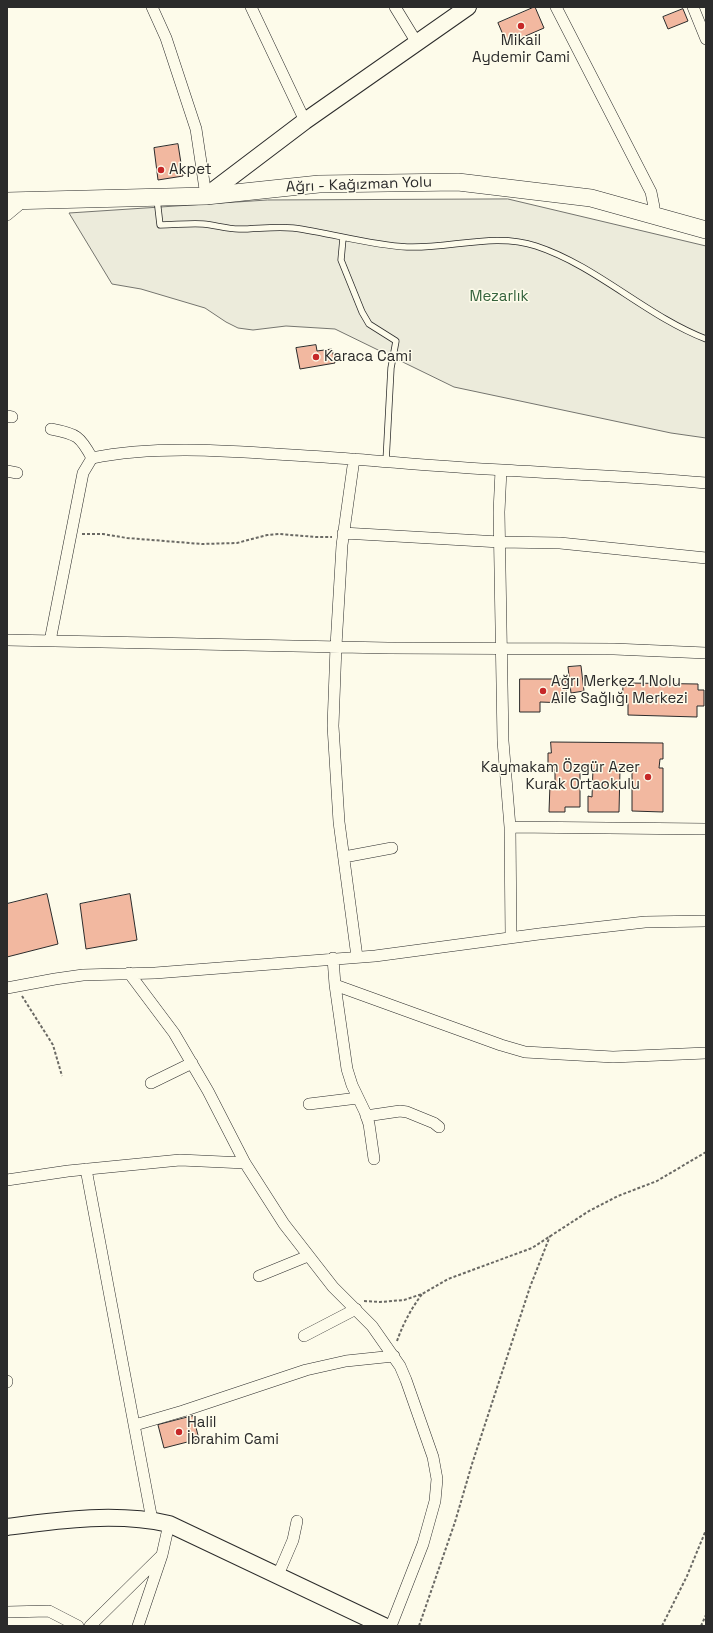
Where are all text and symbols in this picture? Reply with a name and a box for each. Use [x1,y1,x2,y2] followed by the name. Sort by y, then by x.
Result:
[516,21,526,31] marker: Mikail Aydemir Cami
[472,32,570,67] place label: Mikail Aydemir Cami
[169,161,212,179] place label: Akpet
[156,165,166,175] marker: Akpet
[286,173,432,197] street label: Ağrı - Kağızman Yolu
[469,288,529,306] park label: Mezarlık
[324,348,412,366] place label: Karaca Cami
[311,352,321,362] marker: Karaca Cami
[551,673,688,708] place label: Ağrı Merkez 1 Nolu Aile Sağlığı Merkezi
[538,686,548,696] marker: Ağrı Merkez 1 Nolu Aile Sağlığı Merkezi
[481,759,640,794] place label: Kaymakam Özgür Azer Kurak Ortaokulu
[643,772,653,782] marker: Kaymakam Özgür Azer Kurak Ortaokulu
[187,1414,279,1449] place label: Halil İbrahim Cami
[174,1427,184,1437] marker: Halil İbrahim Cami

